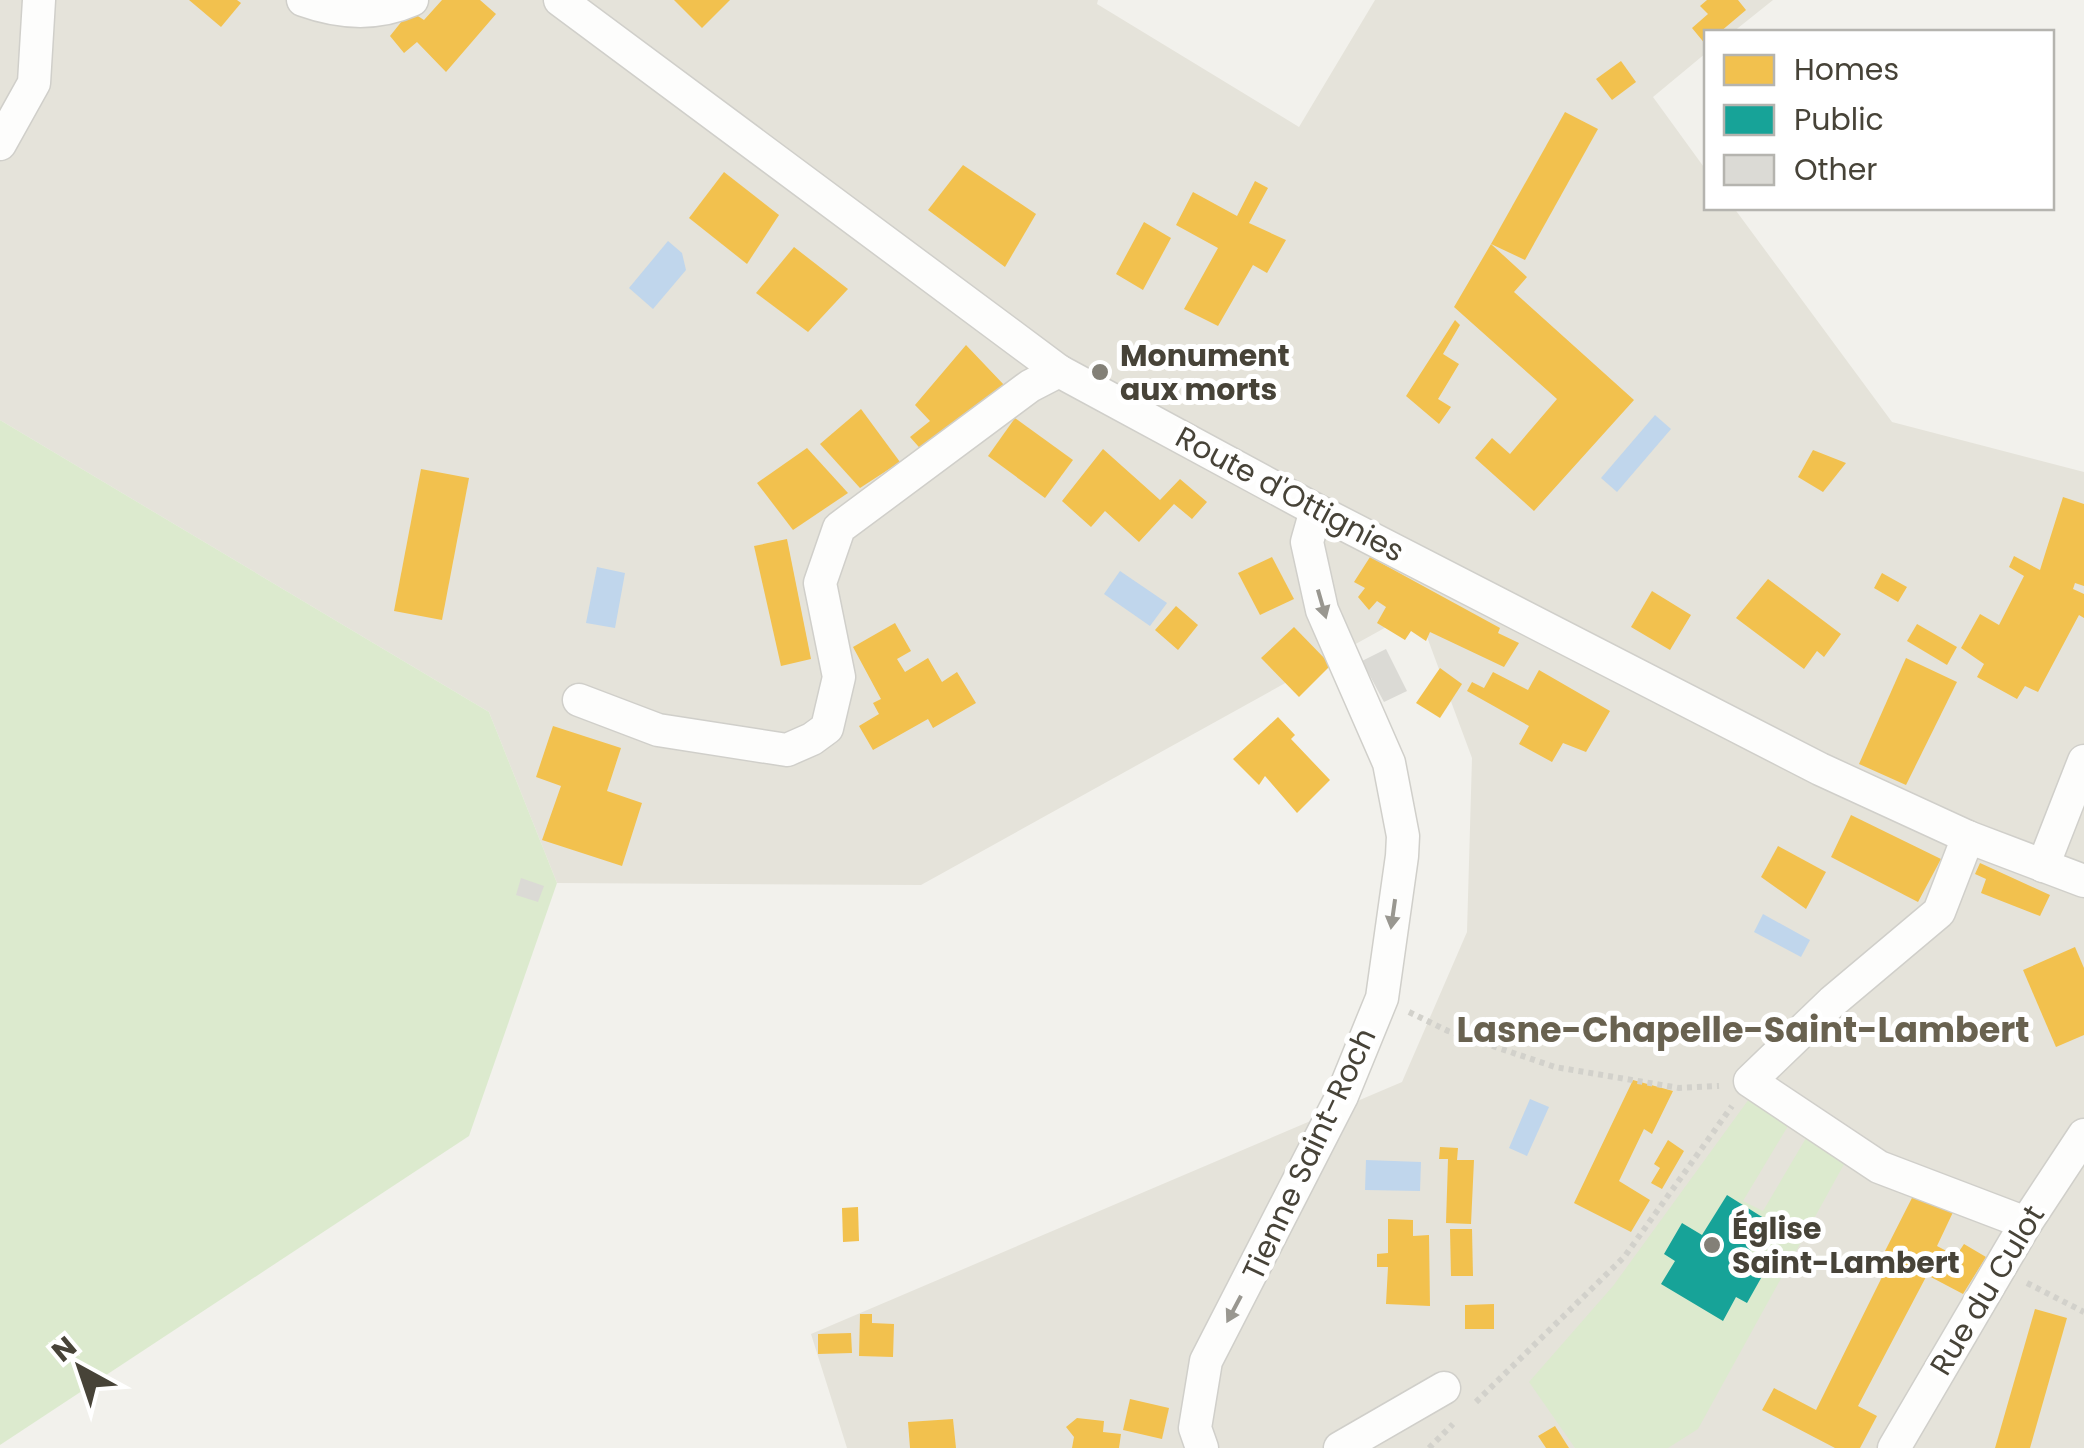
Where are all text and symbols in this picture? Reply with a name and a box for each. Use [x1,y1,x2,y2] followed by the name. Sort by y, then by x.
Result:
[1704,30,2054,210] legend
[1794,48,1899,91] text: Homes
[1794,98,1884,141] text: Public
[1794,148,1878,191] text: Other
[1120,334,1290,411] place label: Monument aux morts
[1089,361,1111,383] marker: Monument aux morts
[1168,416,1412,572] street label: Route d'Ottignies
[1315,590,1330,620] one-way arrow
[1385,898,1401,930] one-way arrow
[1456,1005,2030,1054] district label: Lasne-Chapelle-Saint-Lambert
[1232,1021,1386,1287] street label: Tienne Saint-Roch
[1919,1197,2055,1383] street label: Rue du Culot
[1732,1207,1960,1284] place label: Église Saint-Lambert
[1701,1234,1723,1256] marker: Église Saint-Lambert
[1226,1295,1243,1324] one-way arrow
[30,1318,130,1418] north arrow
[44,1328,85,1371] text: N

